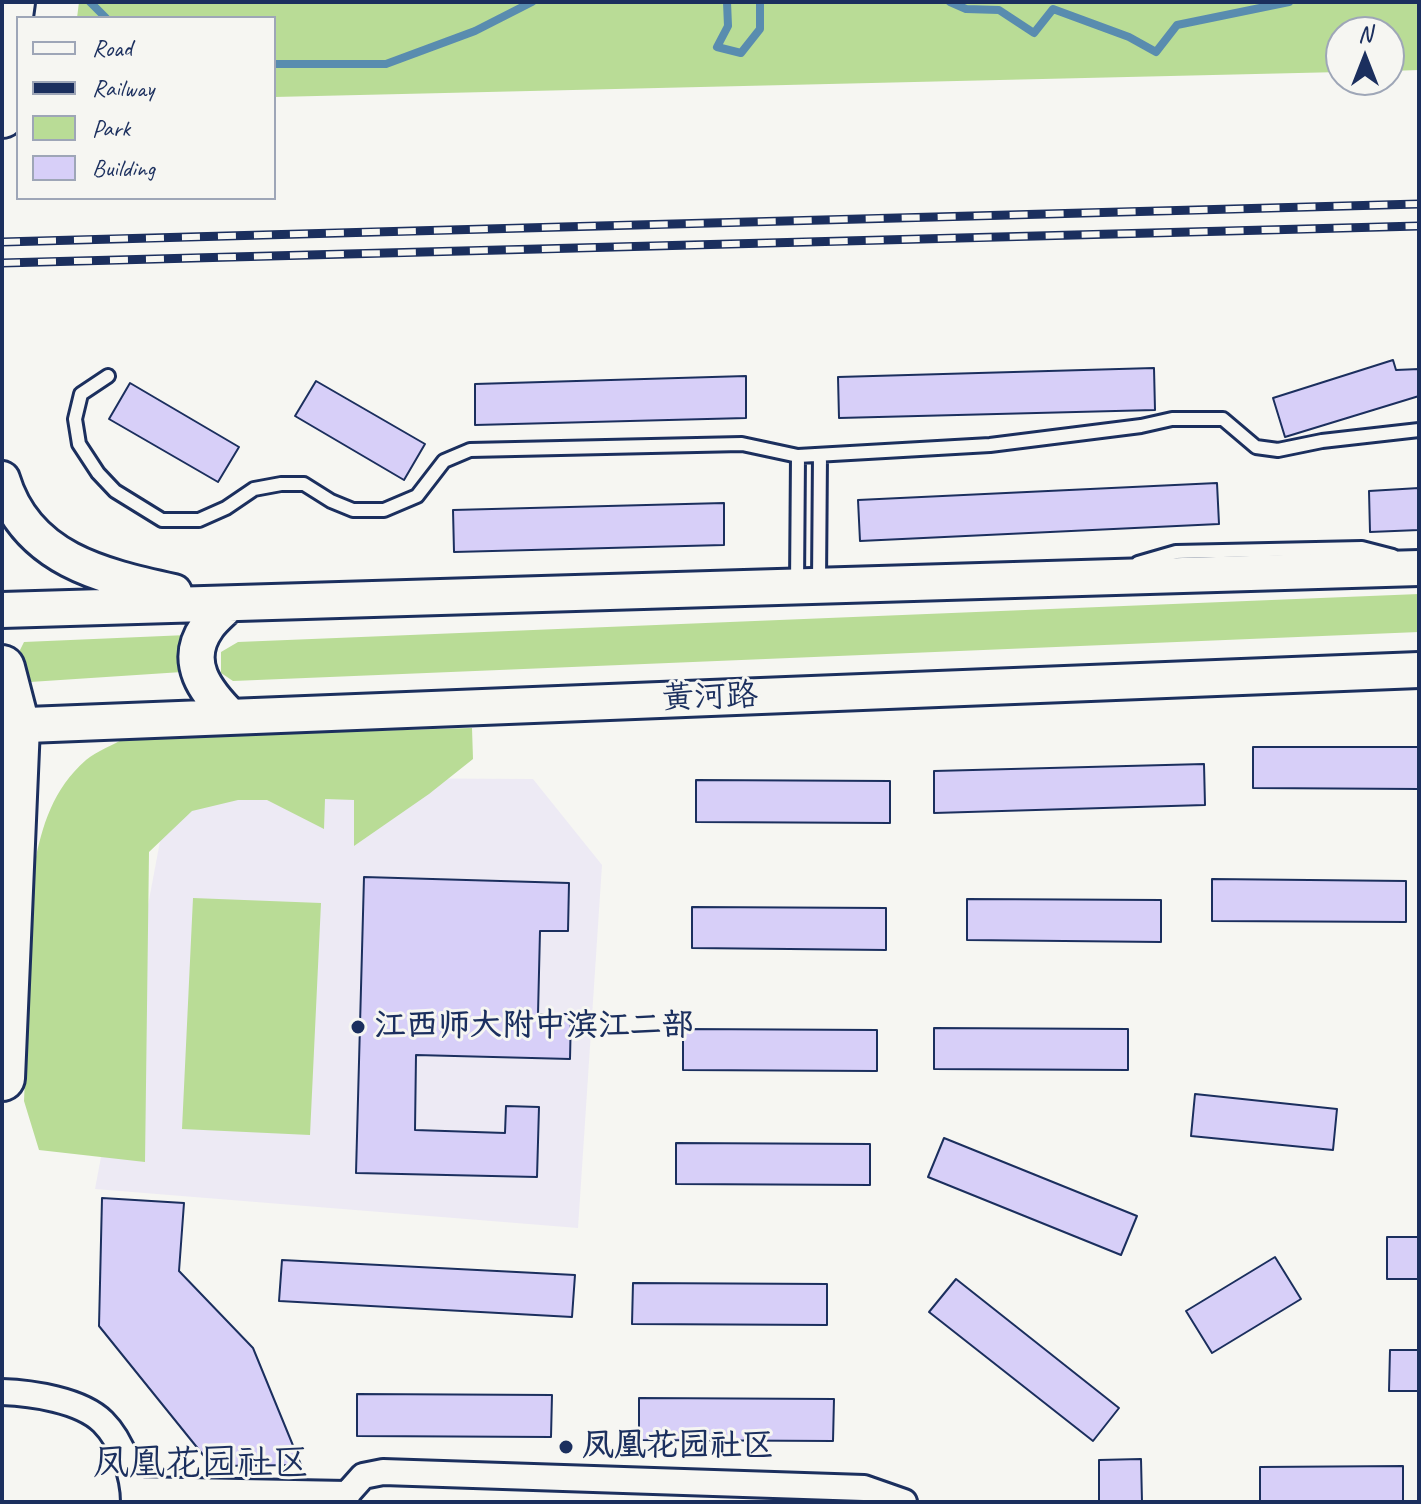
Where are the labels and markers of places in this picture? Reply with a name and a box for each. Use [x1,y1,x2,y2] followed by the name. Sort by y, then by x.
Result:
[374,1008,694,1046] place label: 江西师大附中滨江二部
[349,1018,367,1036] marker: 江西师大附中滨江二部
[582,1428,774,1466] place label: 凤凰花园社区
[557,1438,575,1456] marker: 凤凰花园社区

